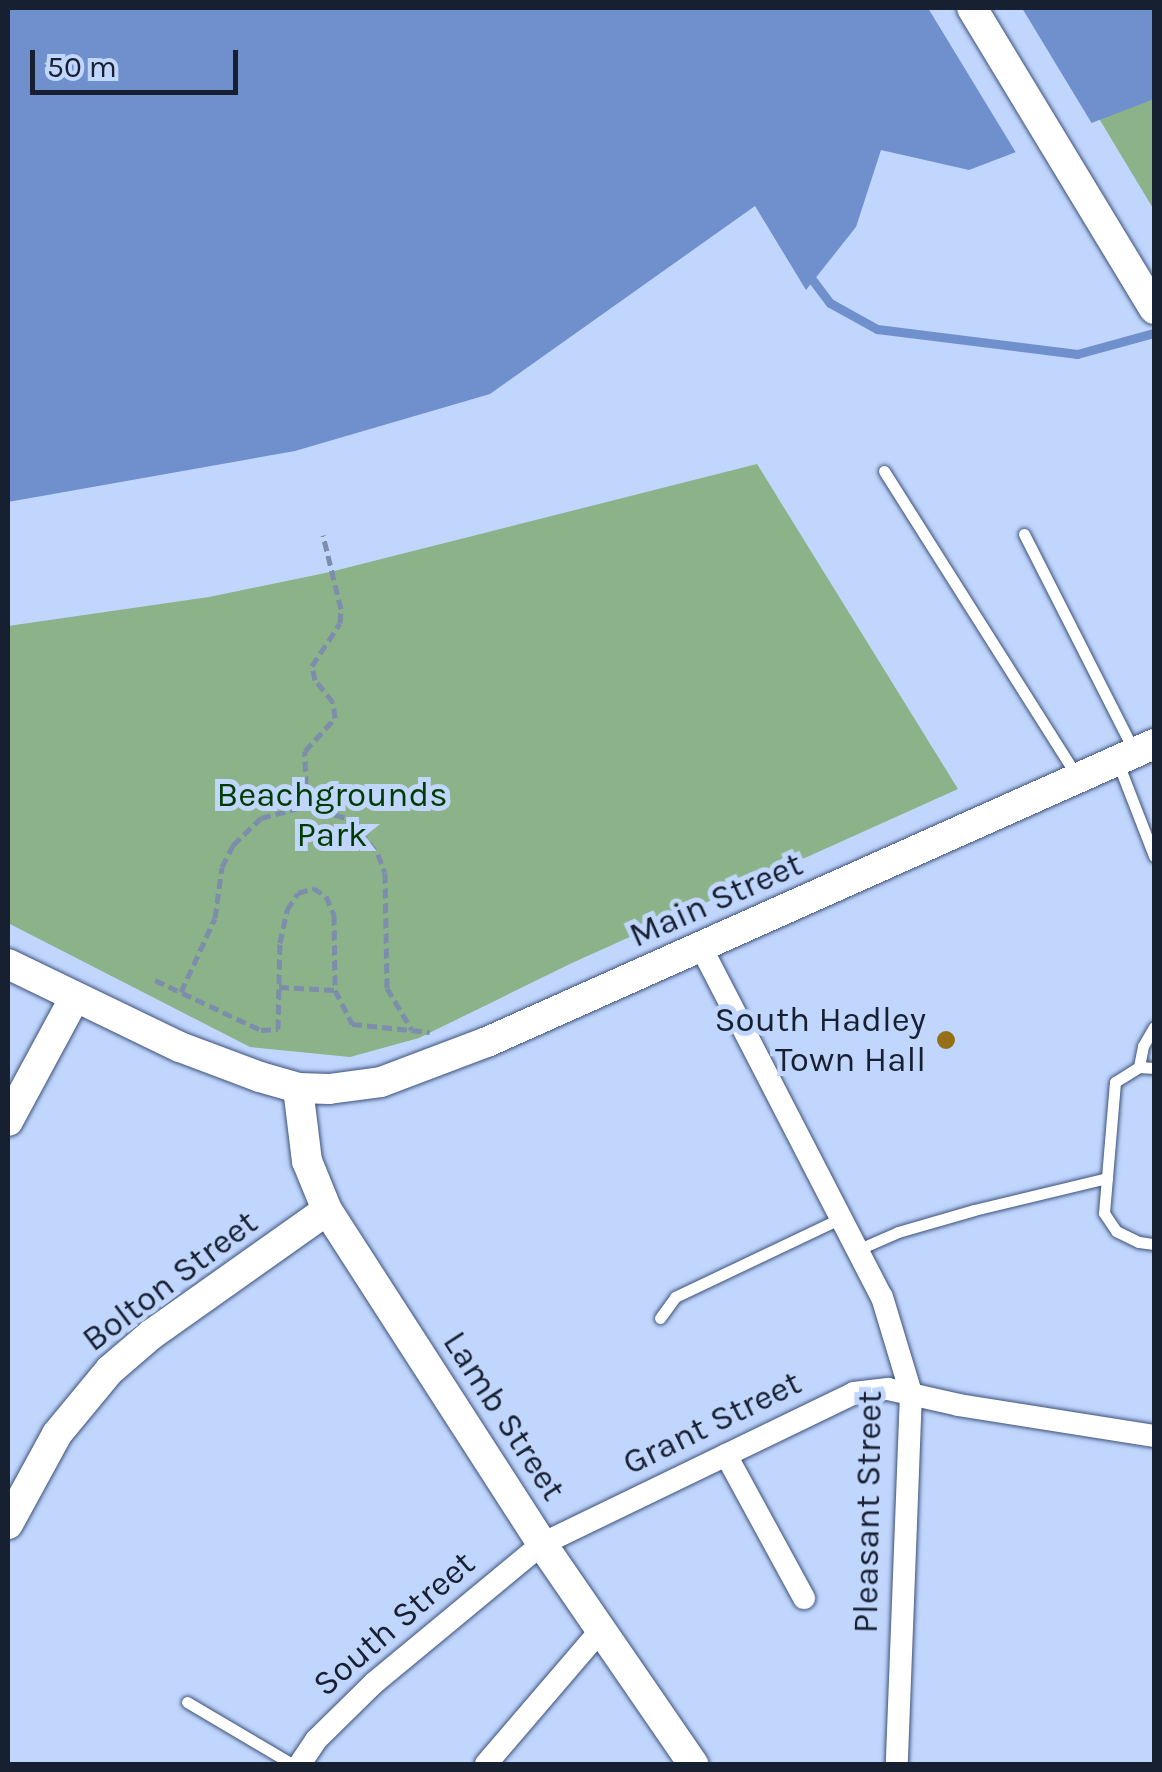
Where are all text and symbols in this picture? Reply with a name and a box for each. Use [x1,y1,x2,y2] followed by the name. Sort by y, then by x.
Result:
[35,30,242,92] scale bar
[47,49,117,85] text: 50 m
[216,774,448,856] park label: Beachgrounds Park
[623,843,809,957] street label: Main Street
[714,999,926,1081] place label: South Hadley Town Hall
[935,1029,957,1051] marker: South Hadley Town Hall
[74,1201,266,1361] street label: Bolton Street
[434,1323,574,1509] street label: Lamb Street
[616,1362,808,1484] street label: Grant Street
[845,1390,891,1634] street label: Pleasant Street
[305,1542,483,1706] street label: South Street

